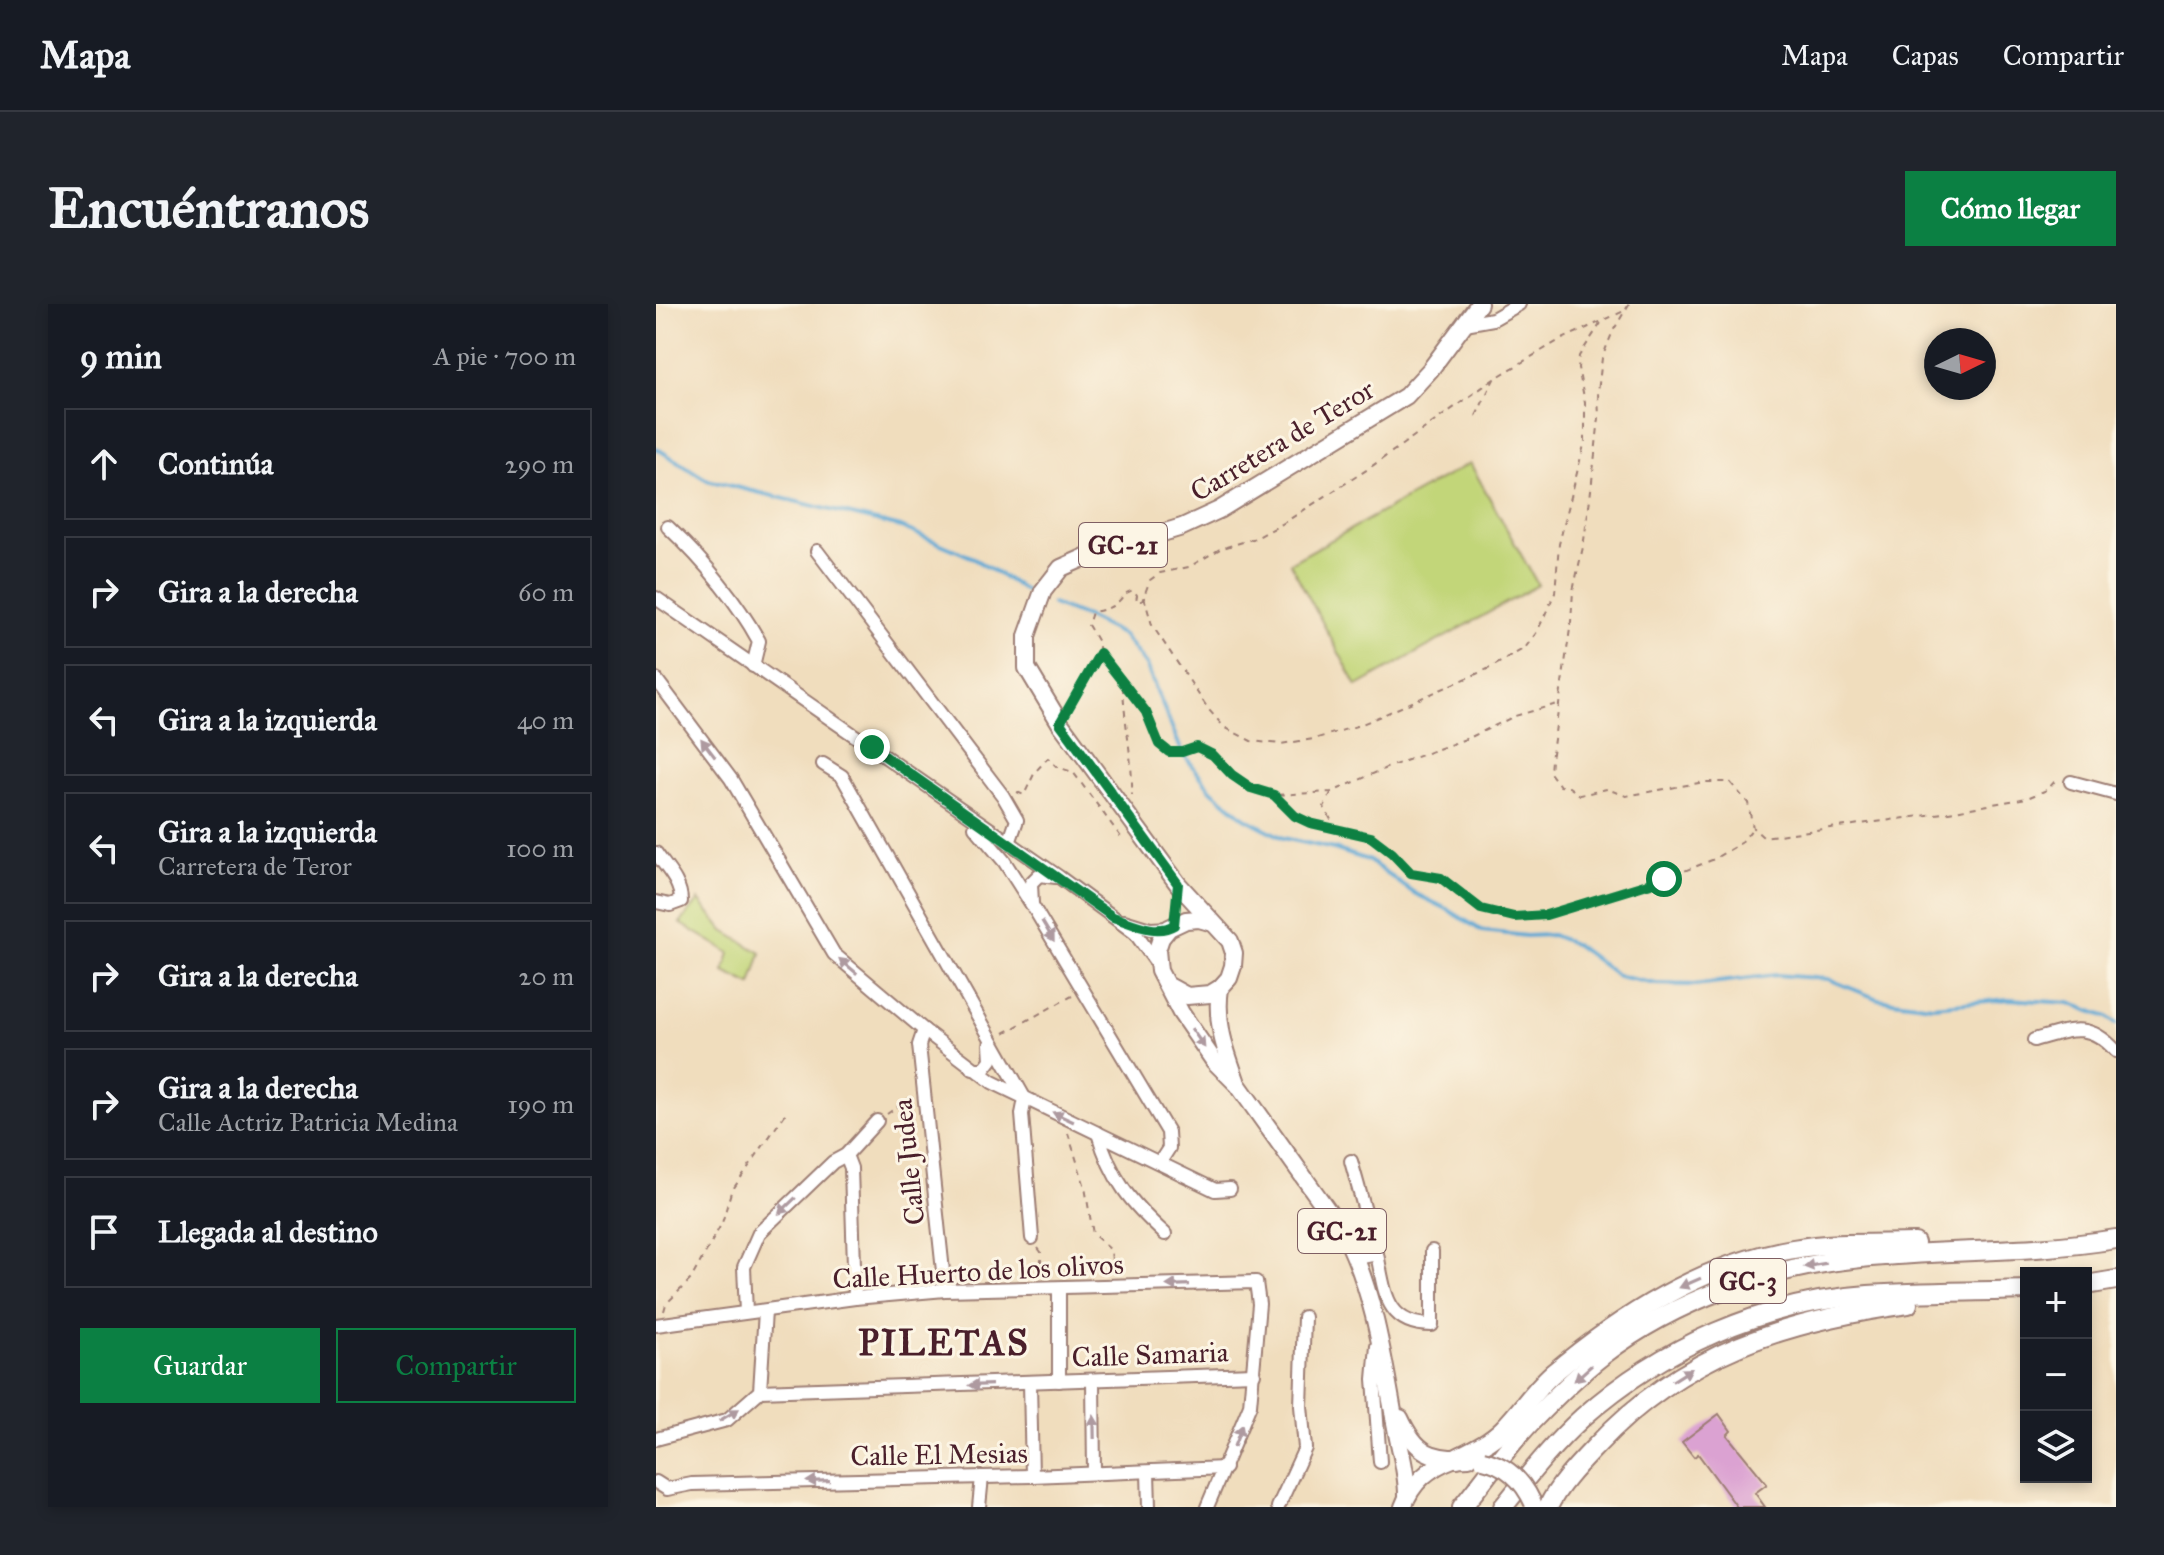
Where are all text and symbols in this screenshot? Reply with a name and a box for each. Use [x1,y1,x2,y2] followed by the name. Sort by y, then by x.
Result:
[40,32,130,78] text: Mapa
[1781,38,1848,73] text: Mapa
[1892,38,1959,73] text: Capas
[2003,38,2124,73] text: Compartir
[1905,171,2116,246] button: Cómo llegar
[48,174,369,242] text: Encuéntranos
[1924,328,1996,400] north arrow
[80,336,162,377] text: 9 min
[434,340,576,372] text: A pie · 700 m
[1184,371,1381,509] street label: Carretera de Teror
[82,442,126,486] icon: ahead
[158,446,274,482] text: Continúa
[505,448,574,480] text: 290 m
[1079,523,1167,567] road number: GC-21
[82,570,126,614] icon: right
[158,574,358,610] text: Gira a la derecha
[518,576,574,608] text: 60 m
[82,698,126,742] icon: left
[158,702,377,738] text: Gira a la izquierda
[517,704,574,736] text: 40 m
[854,729,890,765] route end
[700,738,716,758] one-way arrow
[158,814,377,850] text: Gira a la izquierda
[82,826,126,870] icon: left
[506,832,574,864] text: 100 m
[158,850,352,882] text: Carretera de Teror
[1646,861,1682,897] route start
[1040,920,1054,942] one-way arrow
[82,954,126,998] icon: right
[158,958,358,994] text: Gira a la derecha
[838,958,858,975] one-way arrow
[519,960,574,992] text: 20 m
[1190,1027,1205,1048] one-way arrow
[158,1070,358,1106] text: Gira a la derecha
[82,1082,126,1126] icon: right
[507,1088,574,1120] text: 190 m
[884,1097,933,1227] street label: Calle Judea
[158,1106,458,1138] text: Calle Actriz Patricia Medina
[1052,1110,1075,1124] one-way arrow
[778,1196,797,1215] one-way arrow
[1298,1209,1386,1253] road number: GC-21
[82,1210,126,1254] icon: arrive
[158,1214,378,1250] text: Llegada al destino
[831,1246,1125,1297] street label: Calle Huerto de los olivos
[1710,1259,1786,1303] road number: GC-3
[1803,1259,1828,1272] one-way arrow
[2020,1267,2092,1483] map controls
[2020,1267,2092,1339] button: +
[1678,1276,1701,1290] one-way arrow
[1165,1278,1190,1291] one-way arrow
[858,1321,1030,1365] district label: PILETAS
[80,1328,320,1403] button: Guardar
[336,1328,576,1403] button: Compartir
[1071,1334,1229,1375] street label: Calle Samaria
[2020,1339,2092,1411] button: −
[1573,1364,1593,1381] one-way arrow
[1671,1367,1692,1382] one-way arrow
[967,1378,992,1391] one-way arrow
[718,1408,741,1423] one-way arrow
[2020,1411,2092,1483] button: layers
[1087,1414,1100,1439] one-way arrow
[1232,1424,1245,1448] one-way arrow
[850,1435,1028,1474] street label: Calle El Mesias
[805,1474,830,1487] one-way arrow

